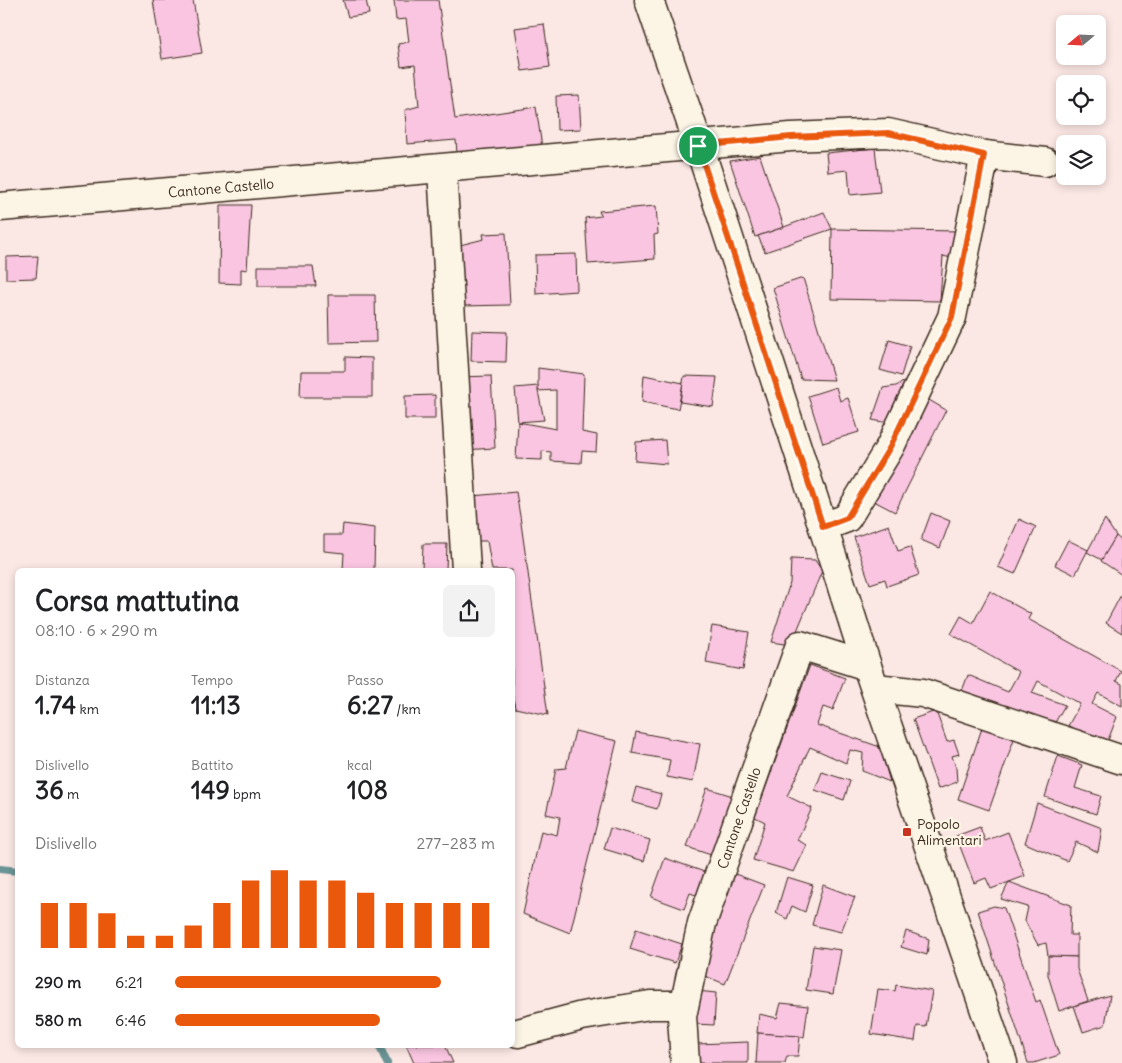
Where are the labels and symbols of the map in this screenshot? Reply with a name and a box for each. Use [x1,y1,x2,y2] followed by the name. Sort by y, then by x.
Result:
[1056,15,1106,65] north arrow
[677,125,719,167] pin
[167,174,275,202] street label: Cantone Castello
[713,765,765,871] street label: Cantone Castello
[917,815,982,849] place label: Popolo Alimentari
[901,826,913,838] marker: Popolo Alimentari

